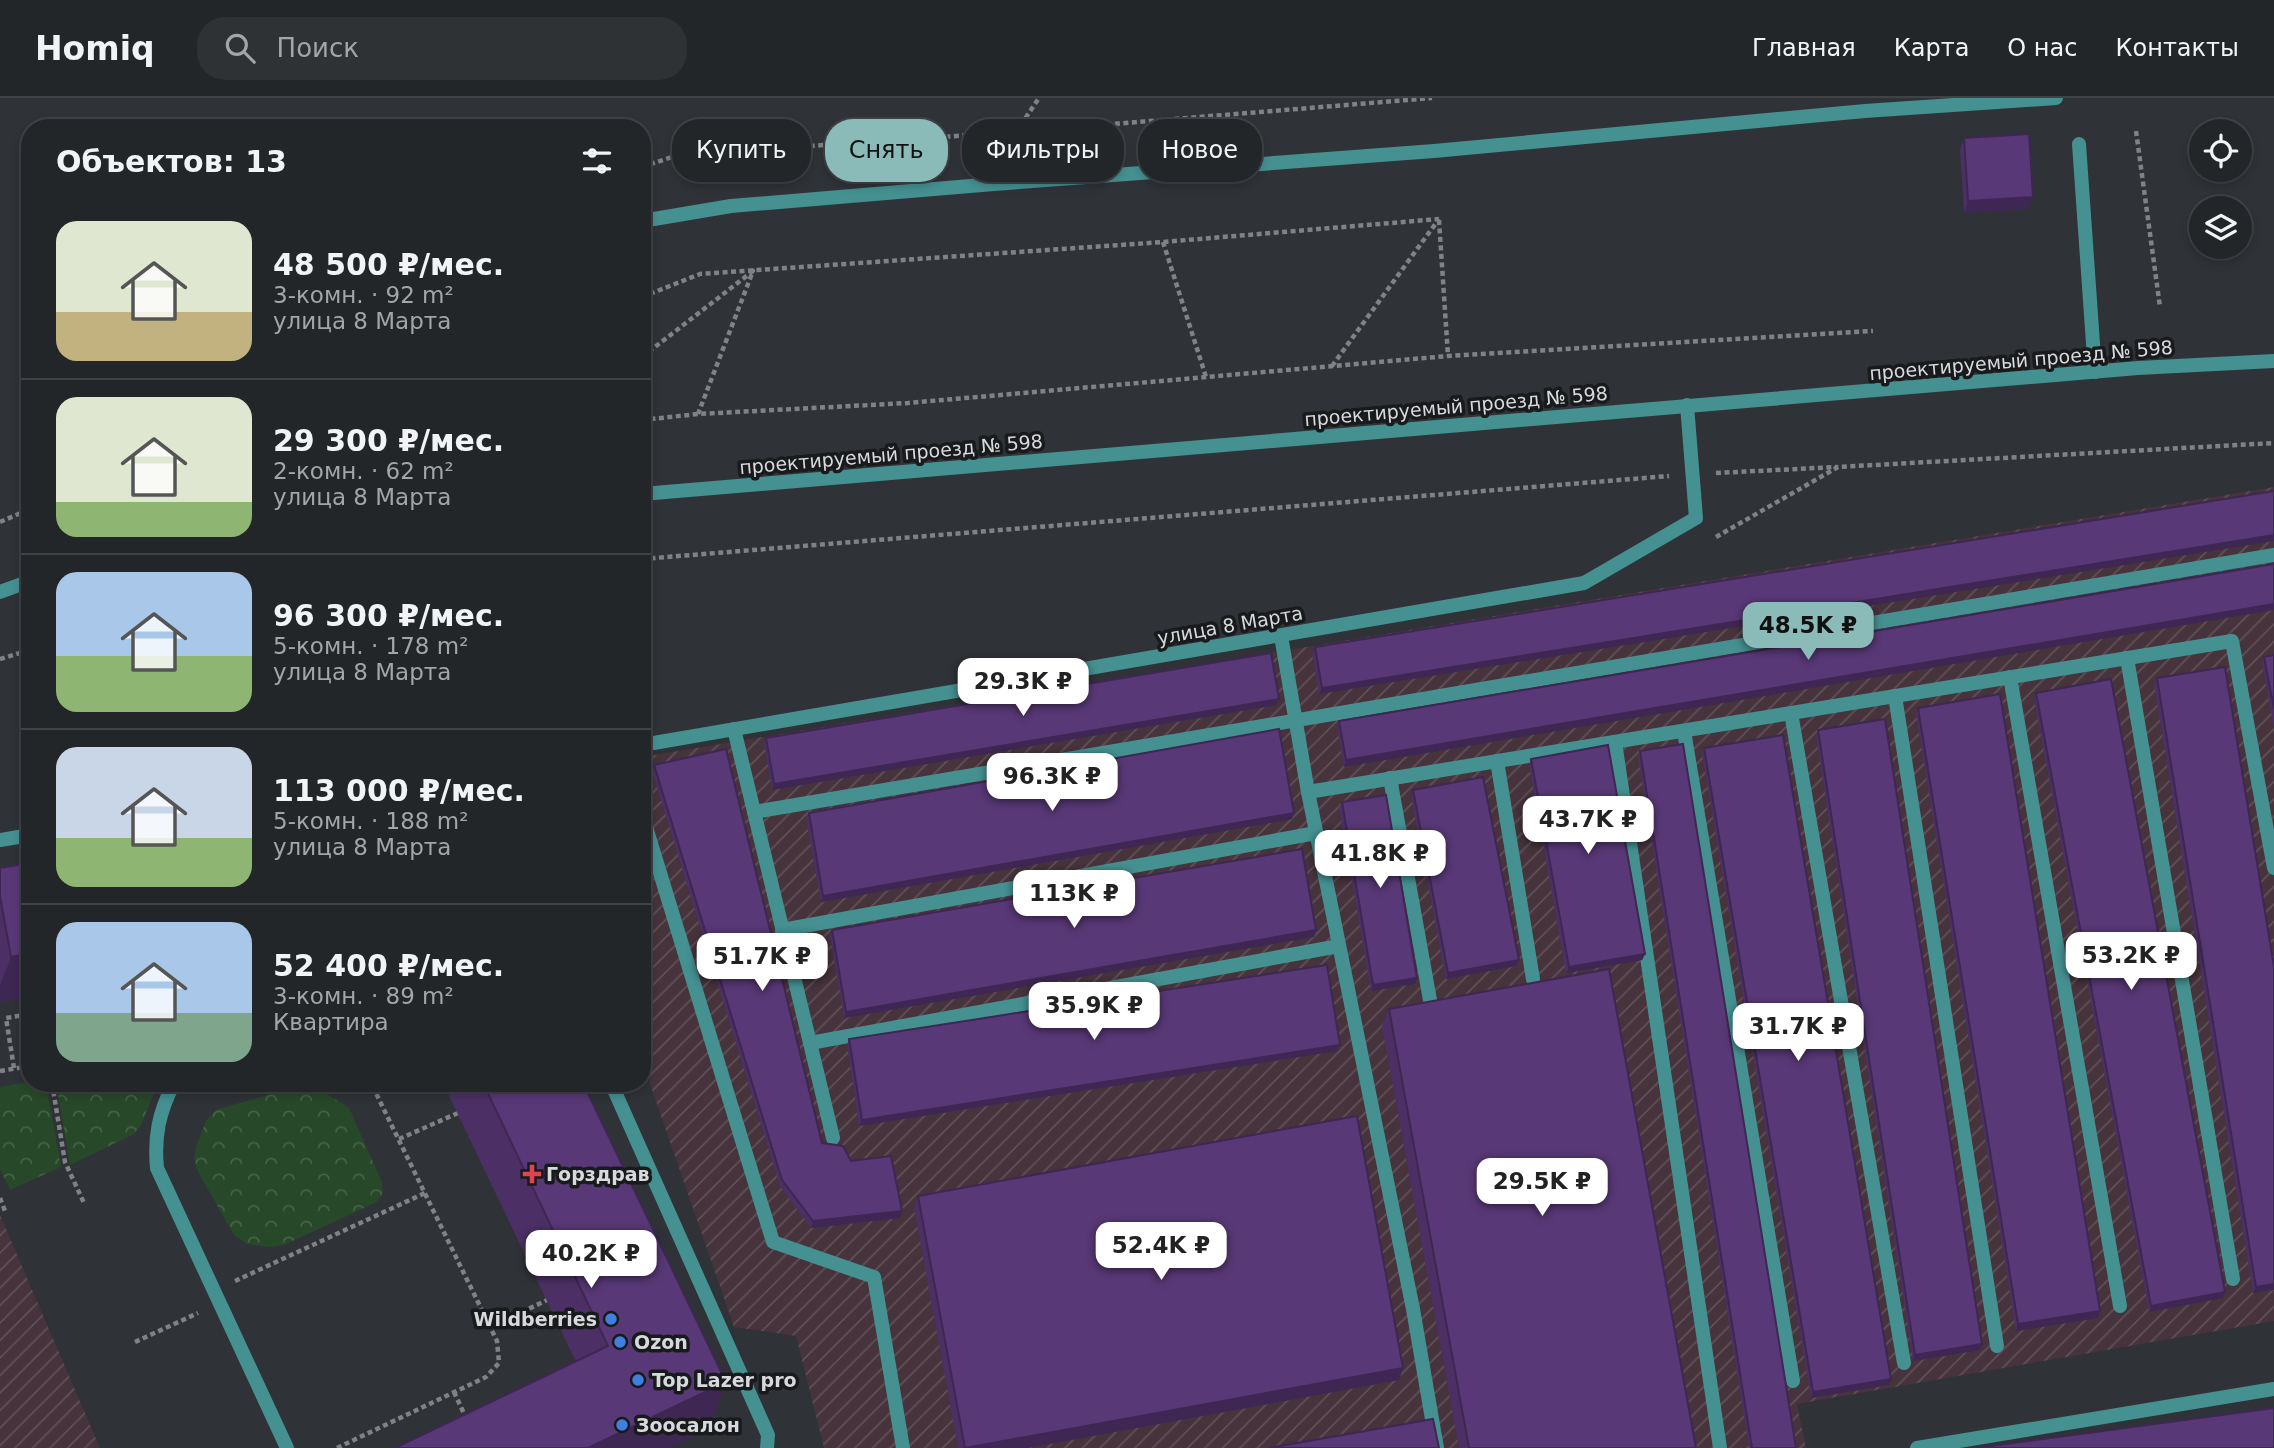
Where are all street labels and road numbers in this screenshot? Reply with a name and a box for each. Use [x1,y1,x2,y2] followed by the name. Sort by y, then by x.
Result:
[1868,336,2174,384] street label: проектируемый проезд № 598
[1303,382,1609,430] street label: проектируемый проезд № 598
[738,430,1044,478] street label: проектируемый проезд № 598
[1156,601,1304,649] street label: улица 8 Марта

